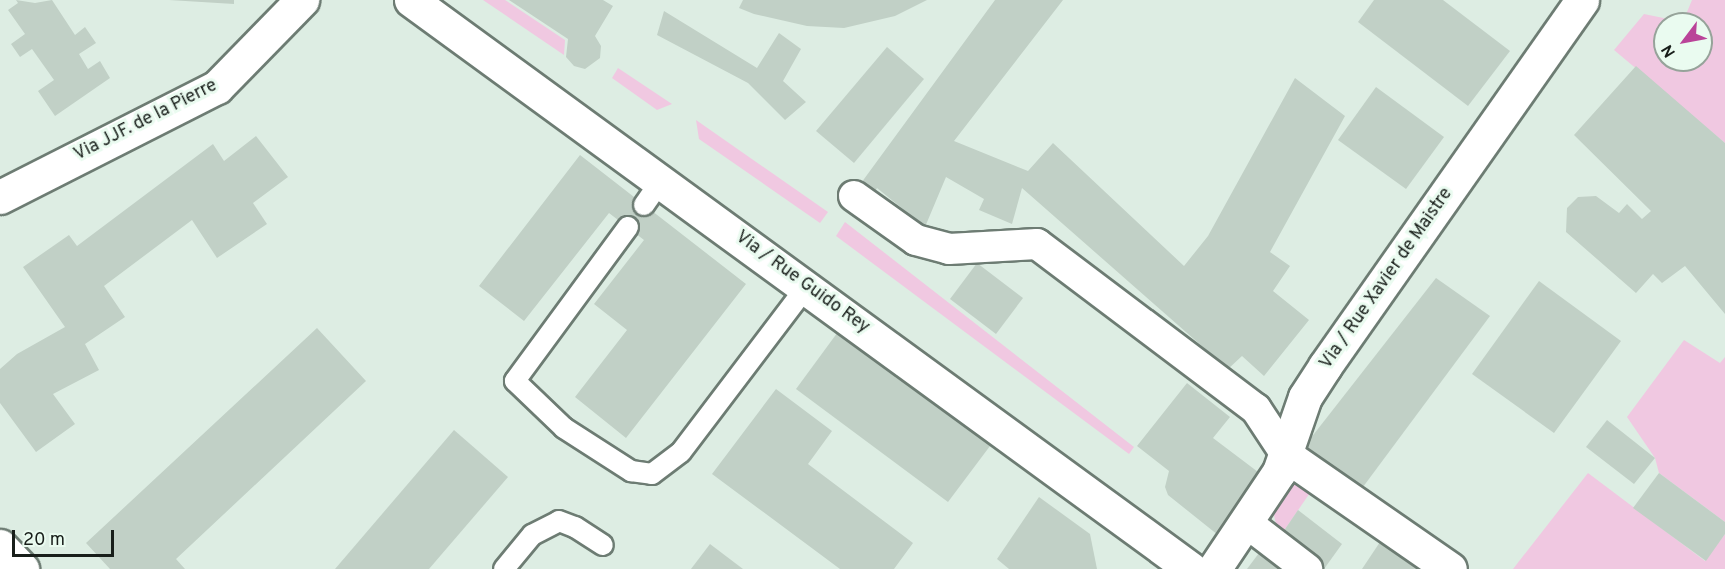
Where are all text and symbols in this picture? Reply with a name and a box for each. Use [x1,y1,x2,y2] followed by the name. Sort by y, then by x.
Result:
[1653,12,1713,72] north arrow
[1658,40,1681,61] text: N
[71,76,221,166] street label: Via JJF. de la Pierre
[1316,184,1458,374] street label: Via / Rue Xavier de Maistre
[731,227,873,339] street label: Via / Rue Guido Rey
[15,518,117,556] scale bar
[23,529,65,552] text: 20 m

